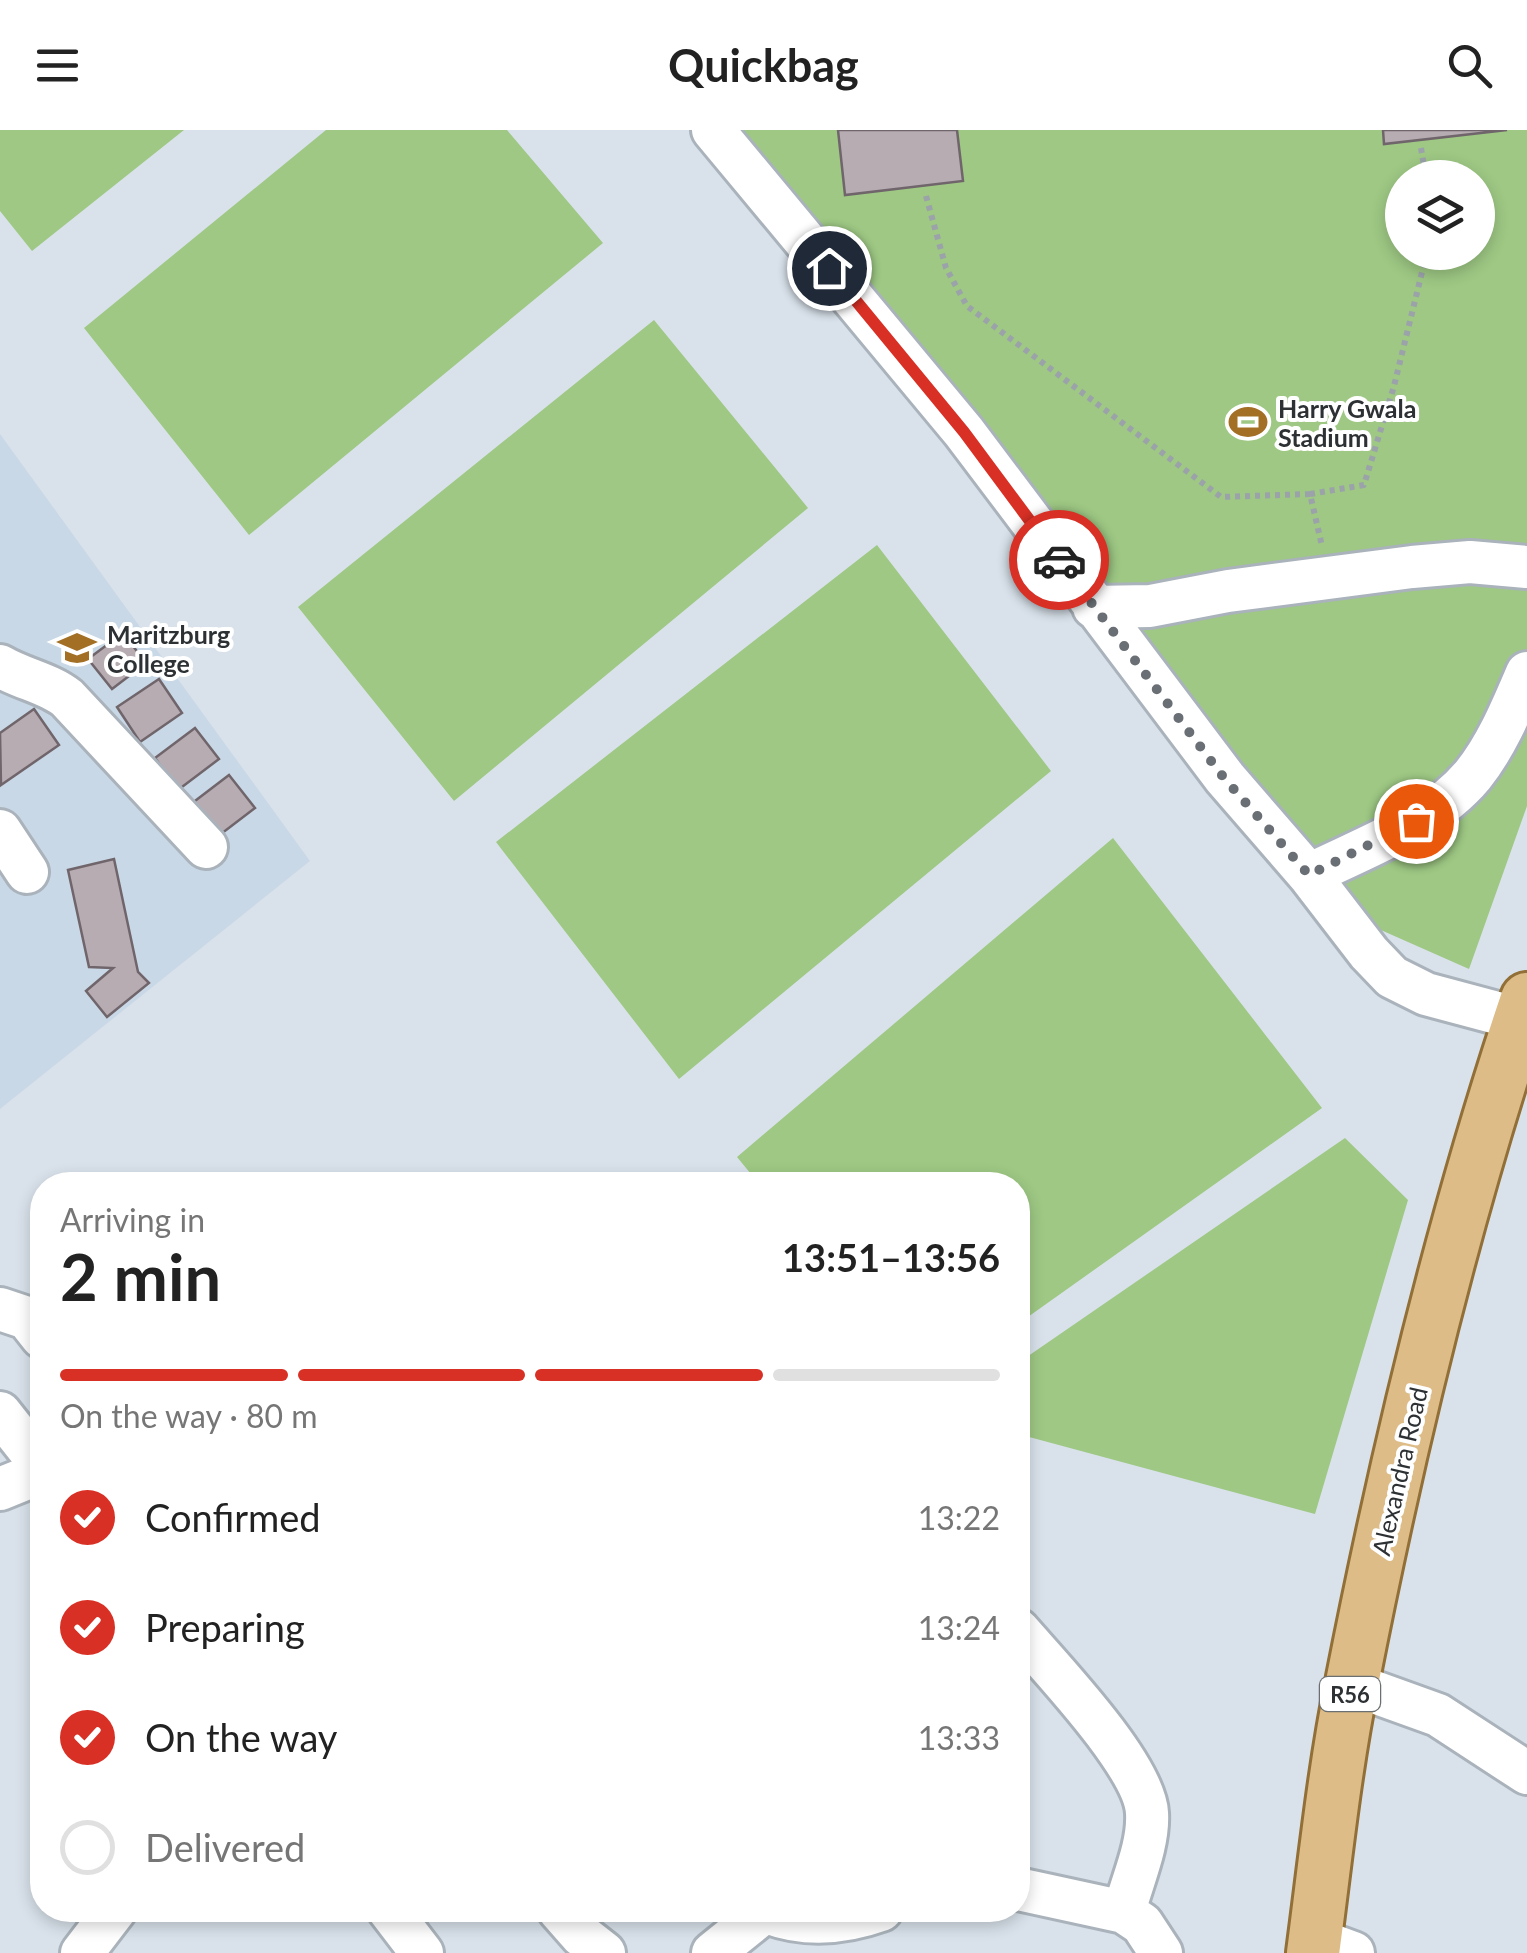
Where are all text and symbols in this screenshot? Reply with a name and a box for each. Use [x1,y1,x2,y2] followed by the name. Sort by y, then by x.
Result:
[30,38,85,93] icon: menu
[668,38,859,92] text: Quickbag
[1442,38,1497,93] icon: search
[1385,160,1495,270] map controls
[1385,160,1495,270] button: layers
[787,226,872,311] pin
[802,241,857,296] icon: home
[1278,393,1416,452] place label: Harry Gwala Stadium
[1227,401,1269,443] sports icon: Harry Gwala Stadium
[1009,510,1109,610] courier
[1032,533,1087,588] icon: car
[107,619,230,678] place label: Maritzburg College
[56,627,98,669] school or university icon: Maritzburg College
[1374,779,1459,864] pin
[1389,794,1444,849] icon: bag
[60,1200,205,1239] text: Arriving in
[782,1234,1000,1280] text: 13:51–13:56
[60,1237,221,1315] text: 2 min
[1365,1384,1433,1558] street label: Alexandra Road
[60,1396,318,1435] text: On the way · 80 m
[60,1490,115,1545] icon: check
[145,1494,321,1540] text: Confirmed
[918,1498,1000,1537] text: 13:22
[60,1600,115,1655] icon: check
[145,1604,305,1650] text: Preparing
[918,1608,1000,1647] text: 13:24
[1320,1677,1380,1711] road number: R56
[60,1710,115,1765] icon: check
[145,1714,337,1760] text: On the way
[918,1718,1000,1757] text: 13:33
[145,1824,305,1870] text: Delivered

